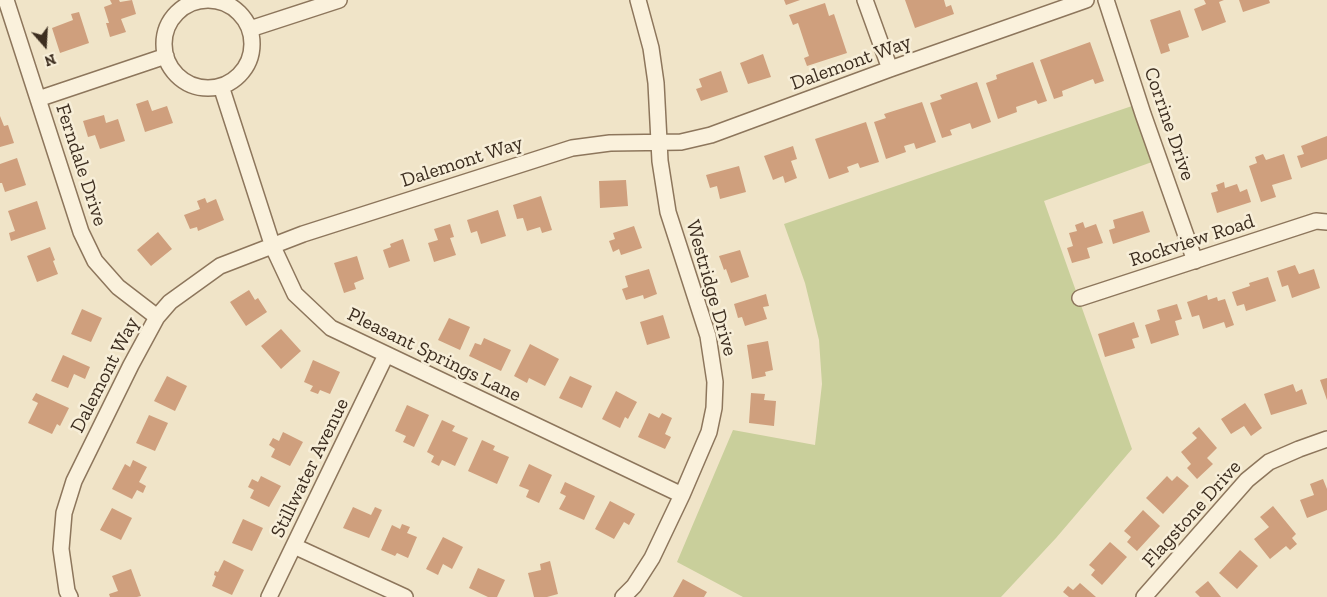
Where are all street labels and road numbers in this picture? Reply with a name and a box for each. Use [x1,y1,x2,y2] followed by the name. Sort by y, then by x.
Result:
[787,30,915,96] street label: Dalemont Way
[1138,64,1200,184] street label: Corrine Drive
[50,101,112,229] street label: Ferndale Drive
[398,131,526,193] street label: Dalemont Way
[1127,210,1257,272] street label: Rockview Road
[680,217,742,359] street label: Westridge Drive
[343,302,525,408] street label: Pleasant Springs Lane
[66,313,144,437] street label: Dalemont Way
[266,394,354,542] street label: Stillwater Avenue
[1138,455,1246,573] street label: Flagstone Drive

